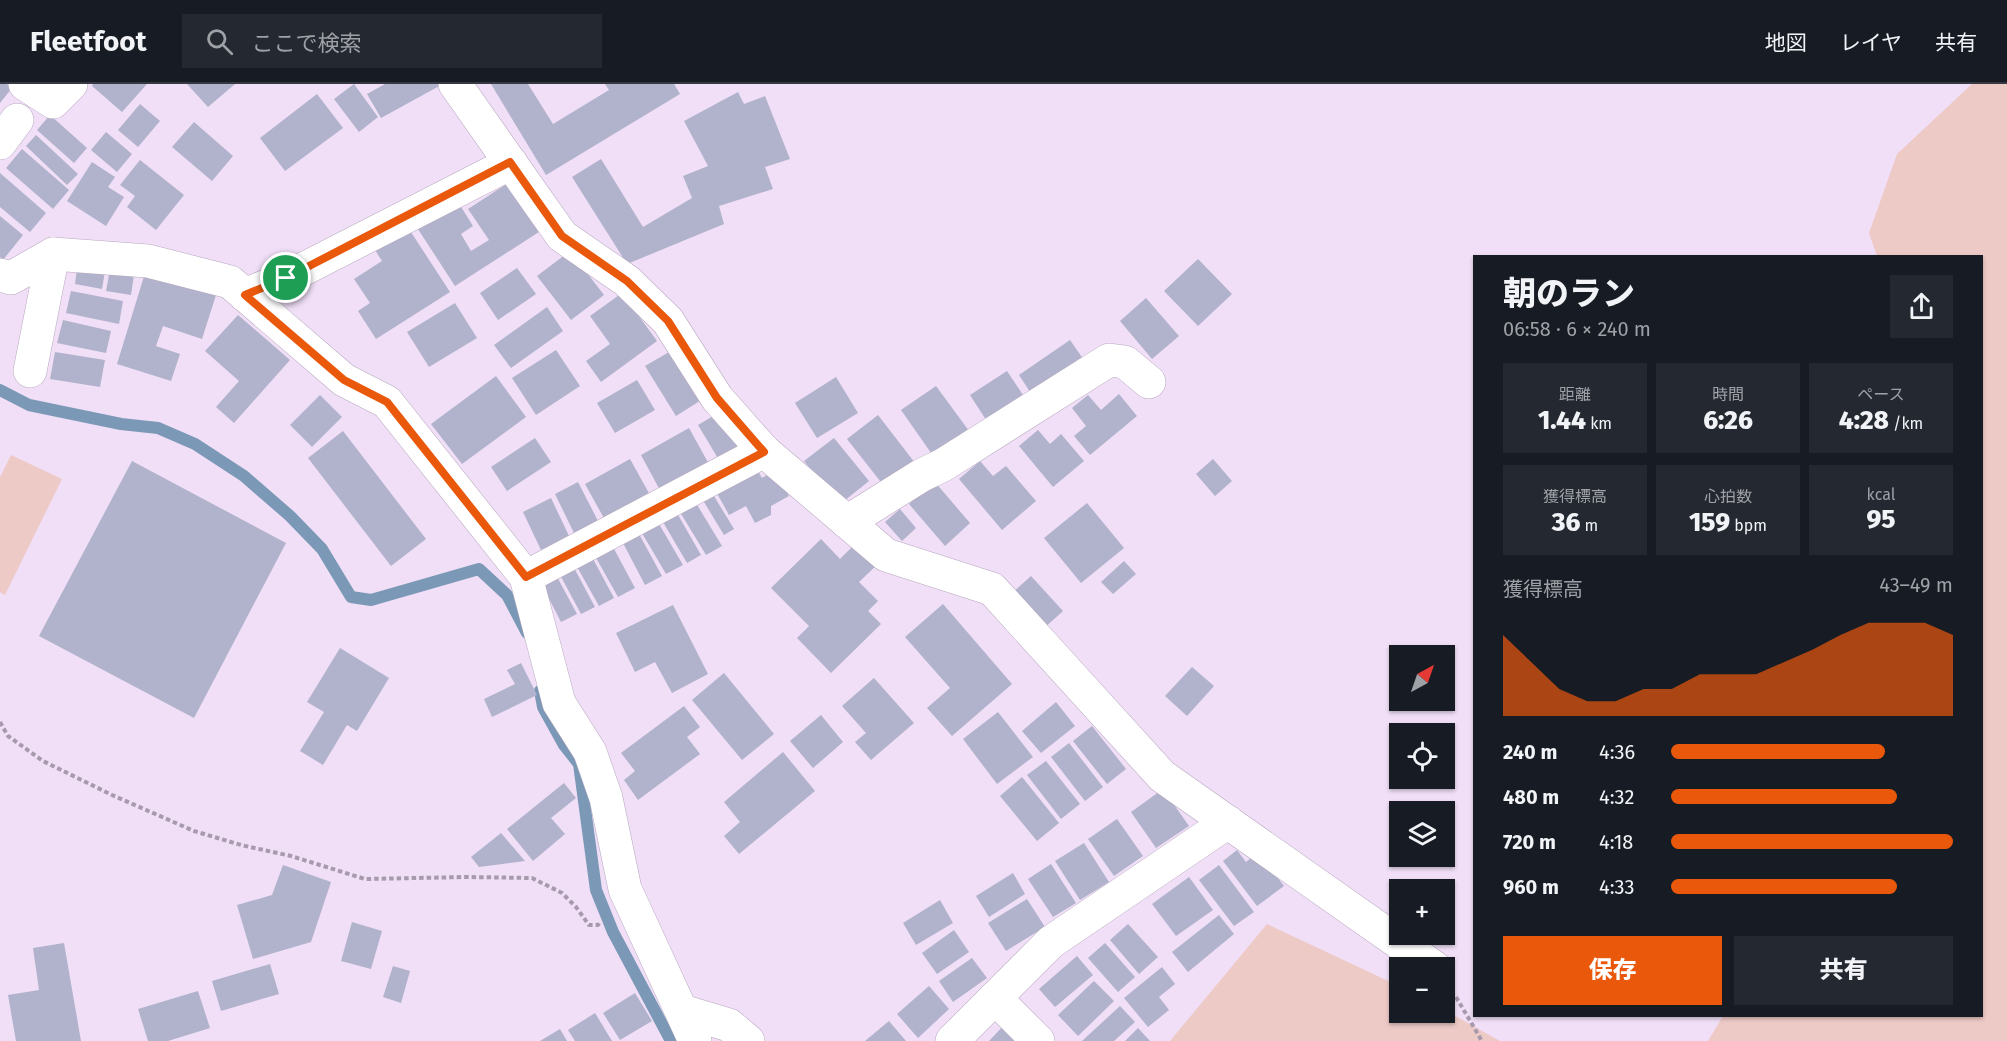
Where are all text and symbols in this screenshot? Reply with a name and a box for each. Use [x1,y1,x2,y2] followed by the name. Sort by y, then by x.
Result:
[182,14,602,68] search box
[30,25,146,58] text: Fleetfoot
[203,25,236,58] icon: search
[251,30,361,57] text: ここで検索
[1765,30,1807,56] text: 地図
[1840,30,1902,56] text: レイヤ
[1935,30,1977,56] text: 共有
[260,252,311,303] pin
[269,261,302,294] icon: arrive
[1503,274,1635,314] text: 朝のラン
[1890,275,1953,338] button: share
[1503,317,1651,341] text: 06:58 · 6 × 240 m
[1559,385,1591,404] text: 距離
[1712,385,1744,404] text: 時間
[1857,385,1905,404] text: ペース
[1538,405,1586,436] text: 1.44
[1703,405,1753,436] text: 6:26
[1839,405,1889,436] text: 4:28
[1586,414,1612,433] text: km
[1889,414,1923,433] text: /km
[1867,485,1895,504] text: kcal
[1543,487,1607,506] text: 獲得標高
[1704,487,1752,506] text: 心拍数
[1866,504,1896,535] text: 95
[1552,507,1580,538] text: 36
[1689,507,1730,538] text: 159
[1580,516,1598,535] text: m
[1730,516,1767,535] text: bpm
[1879,573,1953,597] text: 43–49 m
[1503,577,1583,601] text: 獲得標高
[1389,645,1455,711] north arrow
[1389,645,1455,1023] map controls
[1389,723,1455,789] button: locate
[1503,740,1557,764] text: 240 m
[1599,740,1635,764] text: 4:36
[1503,785,1559,809] text: 480 m
[1599,785,1634,809] text: 4:32
[1389,801,1455,867] button: layers
[1503,830,1556,854] text: 720 m
[1599,830,1633,854] text: 4:18
[1503,875,1559,899] text: 960 m
[1599,875,1635,899] text: 4:33
[1389,879,1455,945] button: +
[1503,936,1722,1005] button: 保存
[1734,936,1953,1005] button: 共有
[1389,957,1455,1023] button: −

